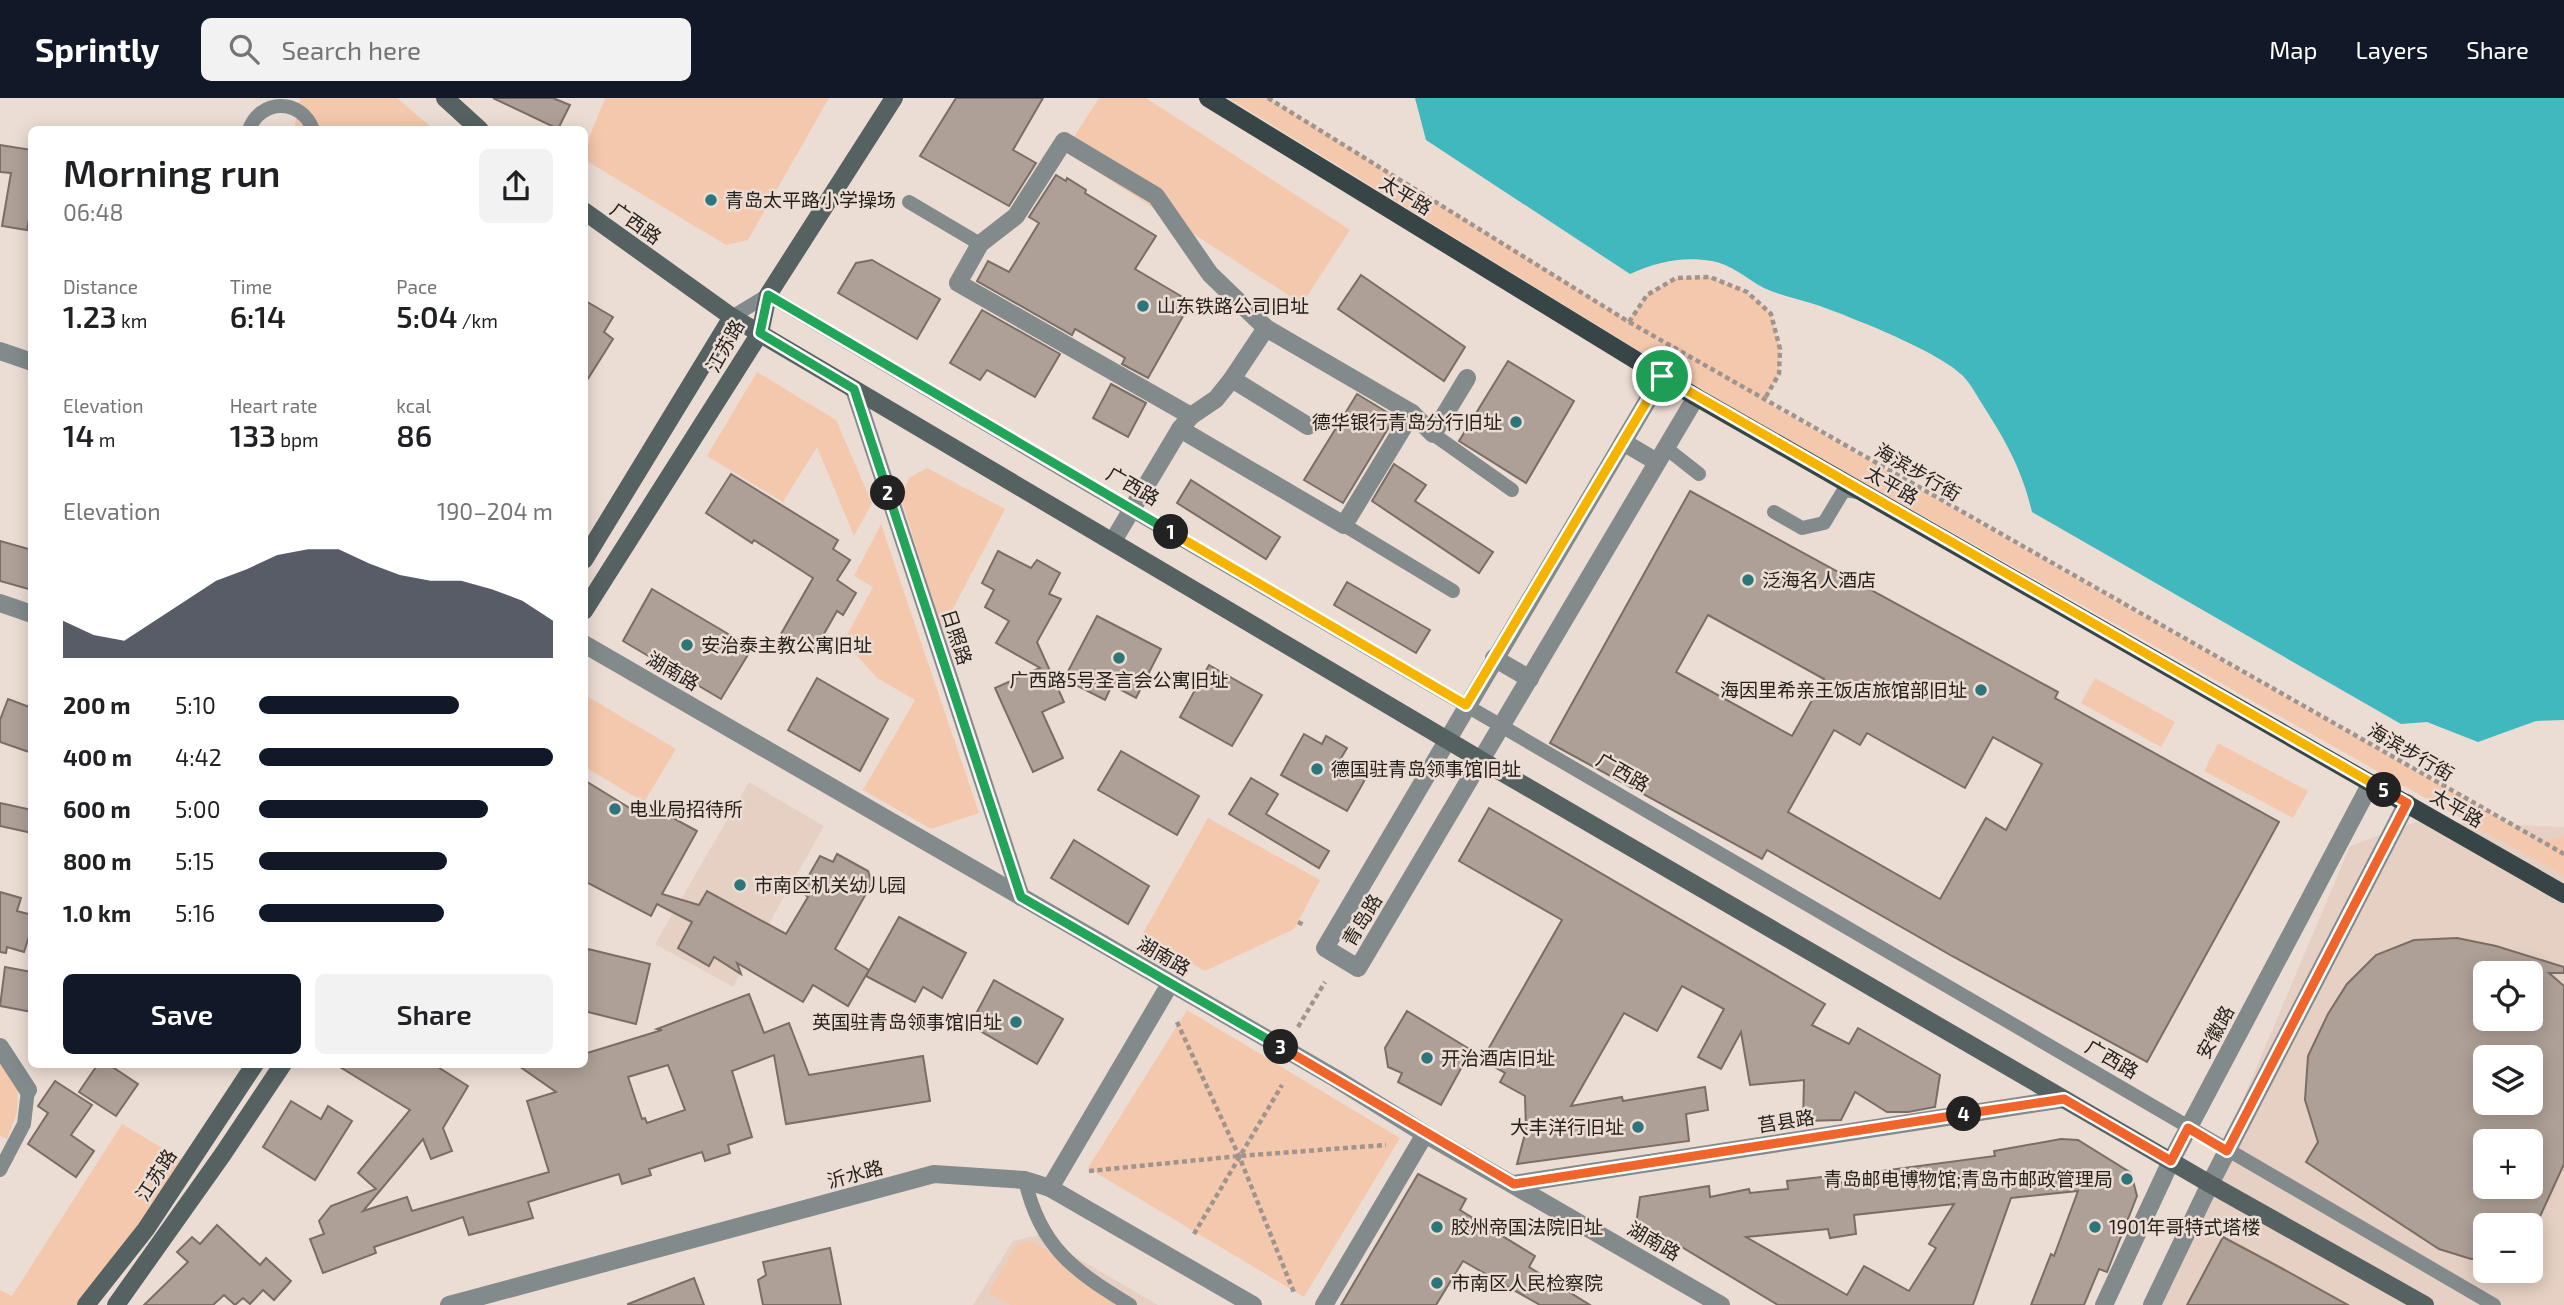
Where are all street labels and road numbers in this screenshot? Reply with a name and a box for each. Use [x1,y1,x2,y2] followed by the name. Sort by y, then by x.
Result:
[1376,170,1437,219] street label: 太平路
[606,197,666,248] street label: 广西路
[701,315,748,376] street label: 江苏路
[1871,438,1965,505] street label: 海滨步行街
[1862,460,1923,509] street label: 太平路
[1103,461,1164,510] street label: 广西路
[938,606,977,668] street label: 日照路
[643,646,704,695] street label: 湖南路
[2364,718,2458,785] street label: 海滨步行街
[1593,747,1654,796] street label: 广西路
[2427,783,2488,832] street label: 太平路
[1337,889,1386,950] street label: 青岛路
[1134,931,1195,980] street label: 湖南路
[2191,1001,2238,1062] street label: 安徽路
[2082,1034,2143,1083] street label: 广西路
[1756,1105,1816,1136] street label: 莒县路
[130,1145,181,1205] street label: 江苏路
[824,1155,885,1192] street label: 沂水路
[1624,1216,1685,1265] street label: 湖南路

